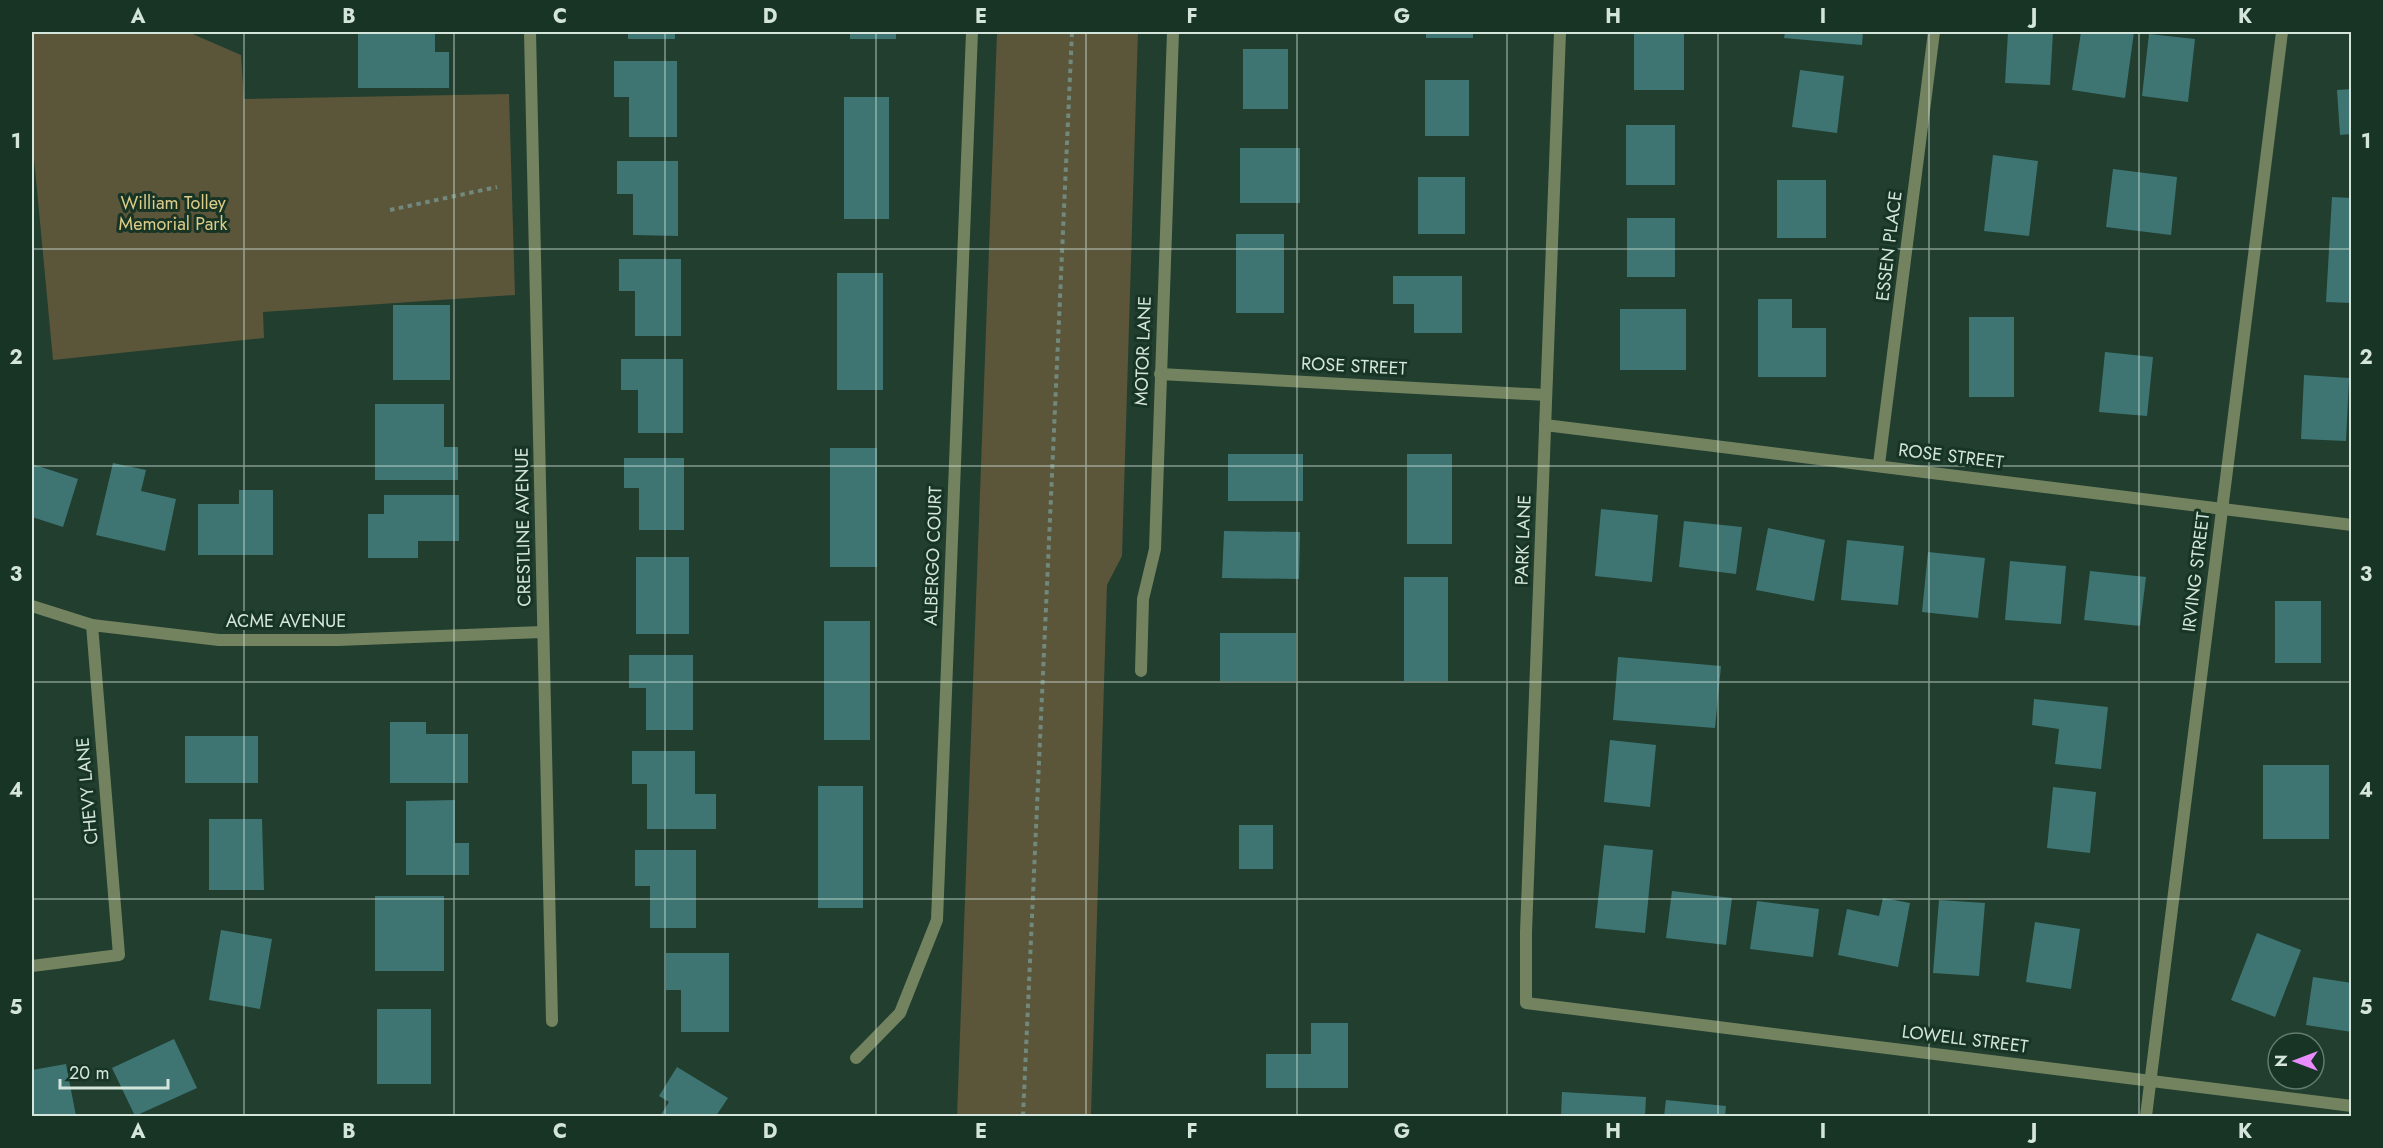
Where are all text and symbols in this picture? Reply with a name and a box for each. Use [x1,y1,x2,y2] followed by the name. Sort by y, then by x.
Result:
[130,2,146,31] text: A
[342,2,356,31] text: B
[553,2,567,31] text: C
[763,2,777,31] text: D
[975,2,987,31] text: E
[1186,2,1198,31] text: F
[1394,2,1410,31] text: G
[1605,2,1621,31] text: H
[1820,2,1826,31] text: I
[2027,2,2037,31] text: J
[2238,2,2252,31] text: K
[11,127,21,156] text: 1
[2361,127,2371,156] text: 1
[1869,189,1909,303] street label: ESSEN PLACE
[119,190,227,237] park label: William Tolley Memorial Park
[1128,296,1158,406] street label: MOTOR LANE
[9,343,23,372] text: 2
[2359,343,2373,372] text: 2
[1300,350,1408,382] street label: ROSE STREET
[1897,437,2006,475] street label: ROSE STREET
[509,447,537,607] street label: CRESTLINE AVENUE
[918,485,948,626] street label: ALBERGO COURT
[1508,494,1538,586] street label: PARK LANE
[2176,510,2216,633] street label: IRVING STREET
[10,560,22,589] text: 3
[2360,560,2372,589] text: 3
[226,608,346,634] street label: ACME AVENUE
[69,736,105,846] street label: CHEVY LANE
[9,776,23,805] text: 4
[2359,776,2373,805] text: 4
[10,993,23,1022] text: 5
[2360,993,2373,1022] text: 5
[1900,1018,2030,1060] street label: LOWELL STREET
[2266,1031,2326,1091] north arrow
[60,1052,168,1090] scale bar
[2270,1055,2293,1067] text: N
[69,1060,109,1086] text: 20 m
[130,1117,146,1146] text: A
[342,1117,356,1146] text: B
[553,1117,567,1146] text: C
[763,1117,777,1146] text: D
[975,1117,987,1146] text: E
[1186,1117,1198,1146] text: F
[1394,1117,1410,1146] text: G
[1605,1117,1621,1146] text: H
[1820,1117,1826,1146] text: I
[2027,1117,2037,1146] text: J
[2238,1117,2252,1146] text: K

